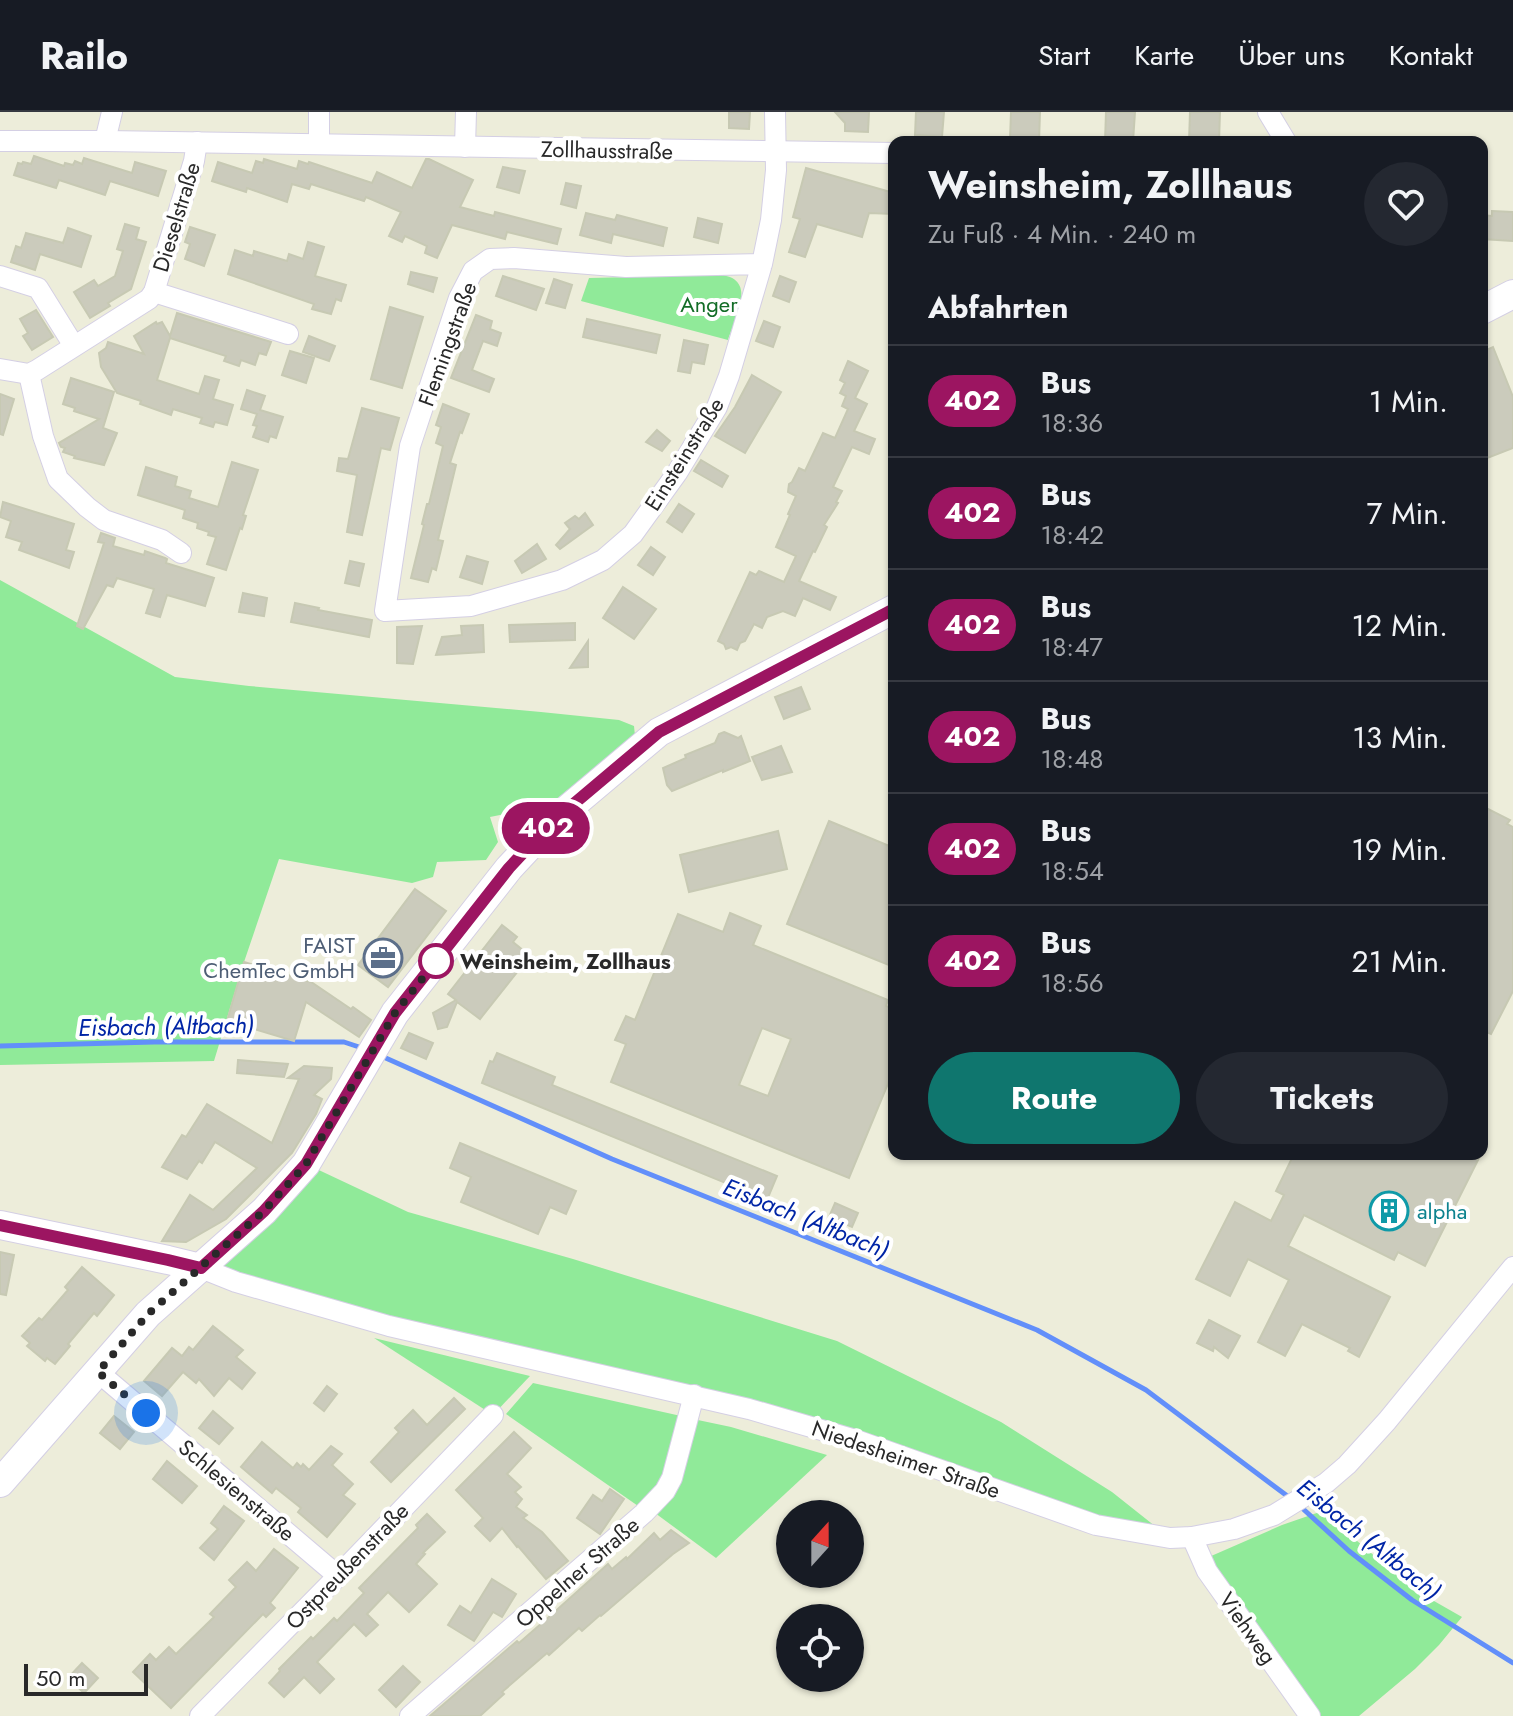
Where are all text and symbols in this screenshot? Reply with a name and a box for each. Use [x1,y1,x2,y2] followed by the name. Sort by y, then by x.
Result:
[40,28,128,83] text: Railo
[1038,35,1090,76] text: Start
[1134,35,1194,76] text: Karte
[1238,35,1345,76] text: Über uns
[1389,35,1473,76] text: Kontakt
[541,133,673,167] street label: Zollhausstraße
[928,157,1292,212] text: Weinsheim, Zollhaus
[144,158,208,276] street label: Dieselstraße
[1364,162,1448,246] button: heart
[928,215,1196,253] text: Zu Fuß · 4 Min. · 240 m
[410,277,484,411] street label: Flemingstraße
[928,286,1068,329] text: Abfahrten
[680,288,738,320] park label: Anger
[1040,361,1091,404] text: Bus
[944,380,1000,421] text: 402
[1369,380,1448,423] text: 1 Min.
[636,391,732,517] street label: Einsteinstraße
[1040,404,1103,442] text: 18:36
[1040,473,1091,516] text: Bus
[944,492,1000,533] text: 402
[1366,492,1448,535] text: 7 Min.
[1040,516,1104,554] text: 18:42
[1040,585,1091,628] text: Bus
[944,604,1000,645] text: 402
[1352,604,1448,647] text: 12 Min.
[1040,628,1103,666] text: 18:47
[1040,697,1091,740] text: Bus
[944,716,1000,757] text: 402
[1352,716,1448,759] text: 13 Min.
[1040,740,1104,778] text: 18:48
[500,802,592,854] line badge: 402
[518,807,574,848] text: 402
[1040,809,1091,852] text: Bus
[944,828,1000,869] text: 402
[1351,828,1448,871] text: 19 Min.
[1040,852,1104,890] text: 18:54
[1040,921,1091,964] text: Bus
[203,929,356,986] place label: FAIST ChemTec GmbH
[362,937,404,979] office icon: FAIST ChemTec GmbH
[944,940,1000,981] text: 402
[1352,940,1448,983] text: 21 Min.
[419,944,453,978] marker: Weinsheim, Zollhaus
[460,945,671,977] place label: Weinsheim, Zollhaus
[1040,964,1104,1002] text: 18:56
[78,1007,254,1045] water label: Eisbach (Altbach)
[928,1052,1180,1144] button: Route
[1196,1052,1448,1144] button: Tickets
[718,1169,894,1267] water label: Eisbach (Altbach)
[1368,1190,1410,1232] building icon: alpha
[1417,1195,1467,1227] place label: alpha
[126,1393,166,1433] your location
[808,1412,1004,1506] street label: Niedesheimer Straße
[172,1431,302,1549] street label: Schlesienstraße
[1290,1470,1448,1608] water label: Eisbach (Altbach)
[278,1495,416,1637] street label: Ostpreußenstraße
[776,1500,864,1588] north arrow
[776,1500,864,1692] map controls
[508,1509,646,1635] street label: Oppelner Straße
[1212,1585,1284,1671] street label: Viehweg
[776,1604,864,1692] button: locate
[24,1660,148,1696] scale bar
[36,1662,85,1694] text: 50 m

